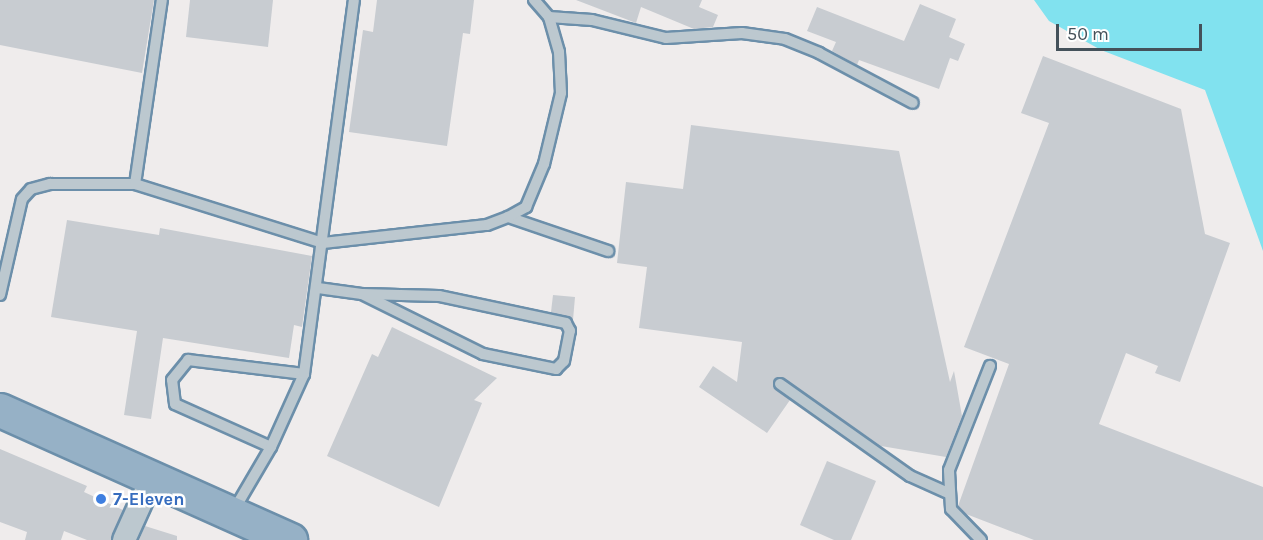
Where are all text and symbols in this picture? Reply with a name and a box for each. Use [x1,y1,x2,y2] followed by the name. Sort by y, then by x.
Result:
[1059,12,1204,50] scale bar
[1067,23,1109,45] text: 50 m
[113,488,184,510] place label: 7-Eleven
[94,492,108,506] marker: 7-Eleven

